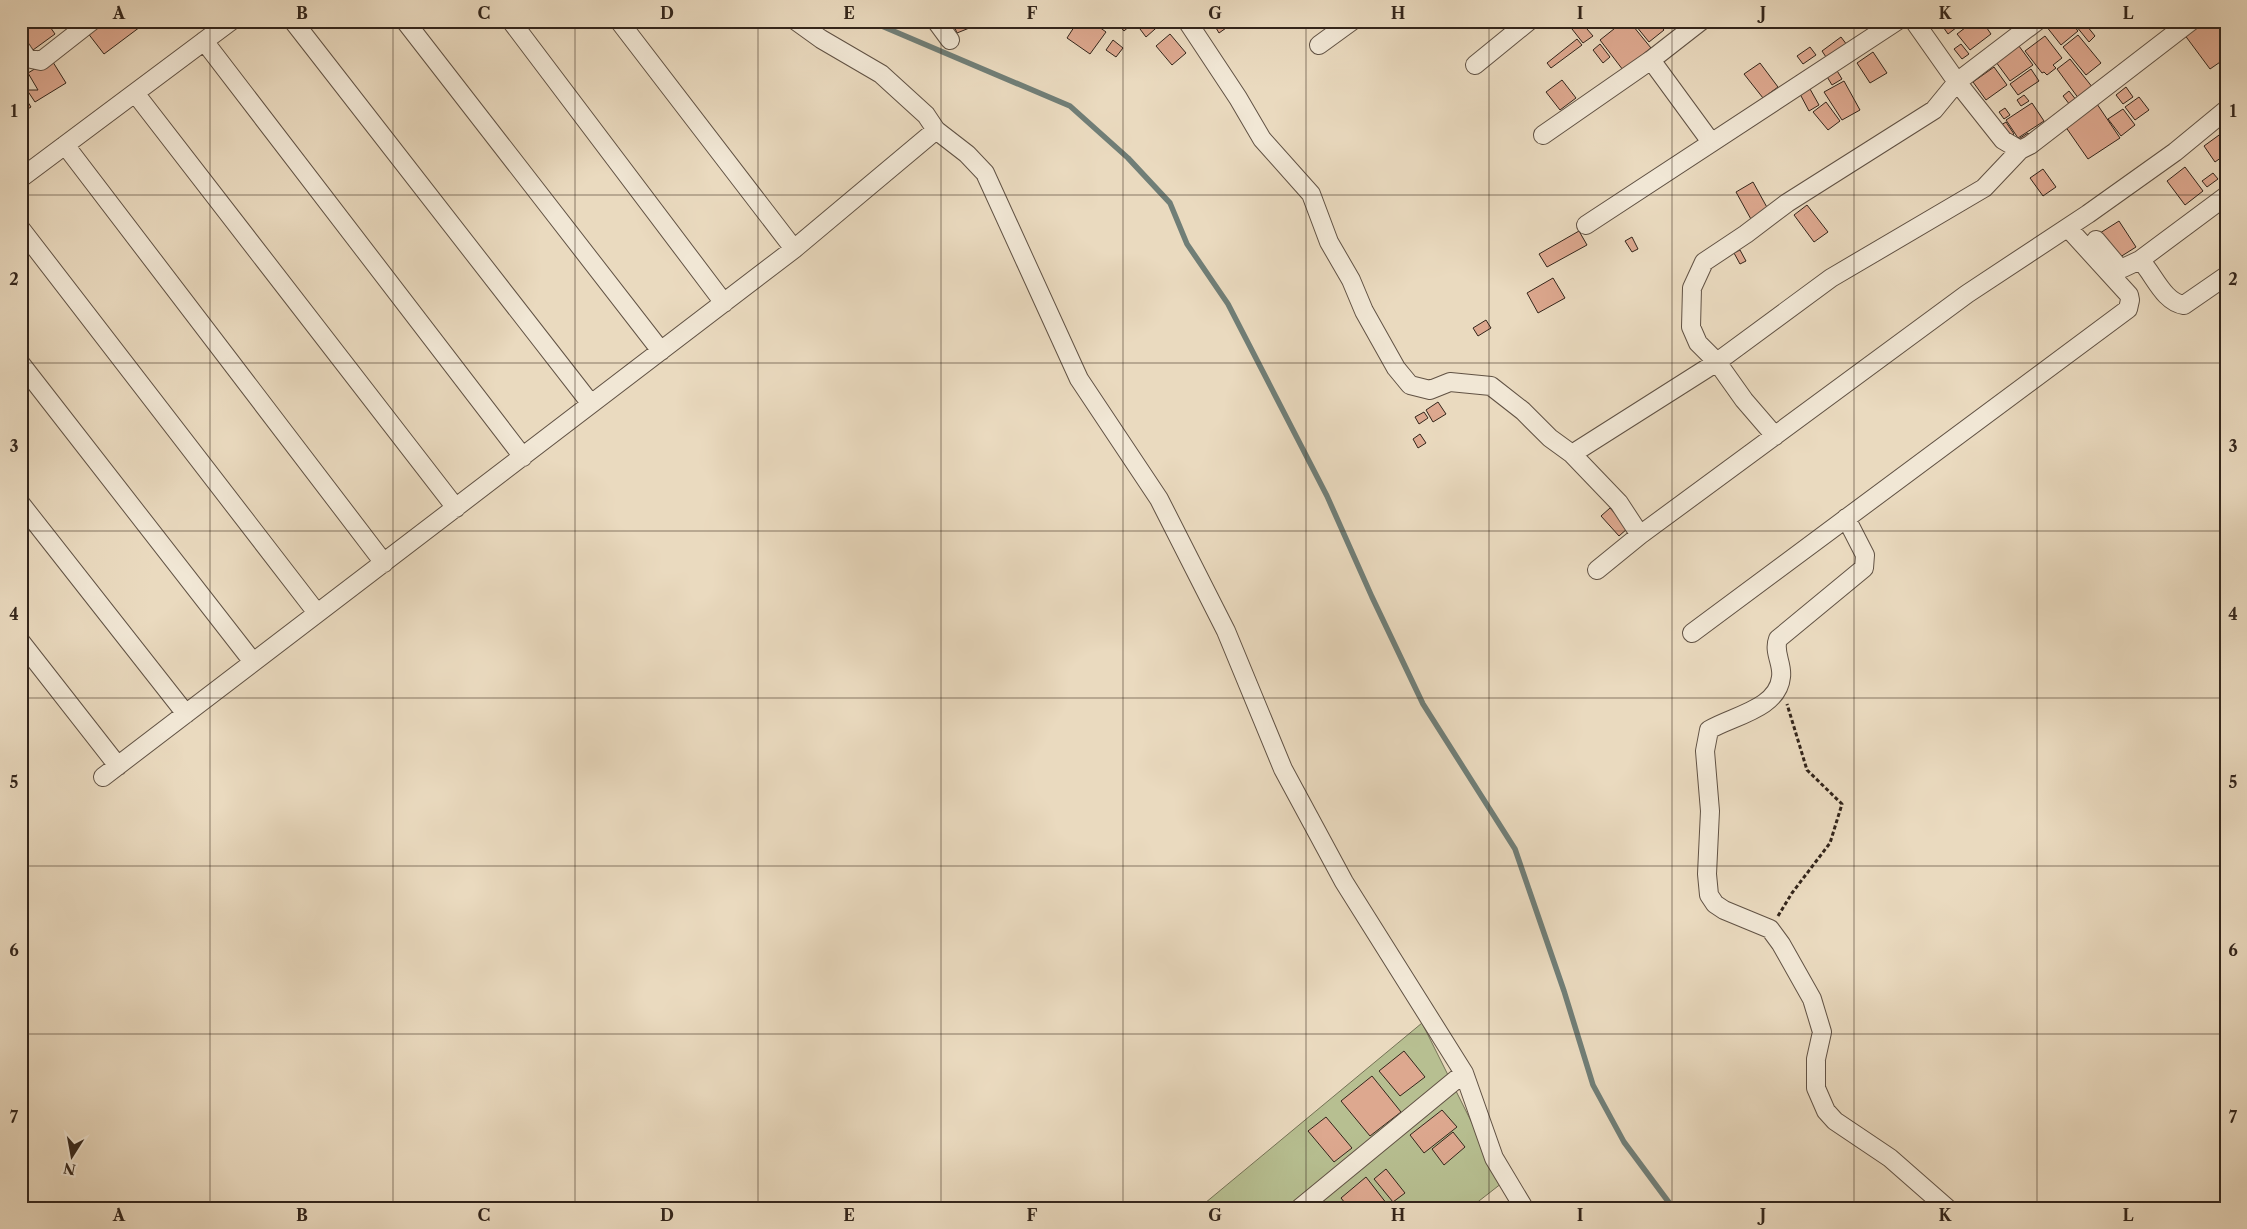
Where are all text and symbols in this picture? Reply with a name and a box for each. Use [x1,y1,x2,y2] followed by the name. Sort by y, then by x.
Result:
[112,3,126,23] text: A
[296,3,308,23] text: B
[478,3,490,23] text: C
[660,3,674,23] text: D
[843,3,855,23] text: E
[1027,3,1038,23] text: F
[1208,3,1222,23] text: G
[1391,3,1405,23] text: H
[1577,3,1584,23] text: I
[1757,3,1766,23] text: J
[1939,3,1953,23] text: K
[2122,3,2134,23] text: L
[10,101,18,121] text: 1
[2229,101,2237,121] text: 1
[9,269,19,289] text: 2
[2228,269,2238,289] text: 2
[9,436,19,456] text: 3
[2228,436,2238,456] text: 3
[9,604,19,624] text: 4
[2228,604,2238,624] text: 4
[10,772,19,792] text: 5
[2229,772,2238,792] text: 5
[9,940,19,960] text: 6
[2228,940,2238,960] text: 6
[10,1107,19,1127] text: 7
[2229,1107,2238,1127] text: 7
[48,1132,98,1182] north arrow
[62,1159,77,1179] text: N
[112,1205,126,1225] text: A
[296,1205,308,1225] text: B
[478,1205,490,1225] text: C
[660,1205,674,1225] text: D
[843,1205,855,1225] text: E
[1027,1205,1038,1225] text: F
[1208,1205,1222,1225] text: G
[1391,1205,1405,1225] text: H
[1577,1205,1584,1225] text: I
[1757,1205,1766,1225] text: J
[1939,1205,1953,1225] text: K
[2122,1205,2134,1225] text: L

